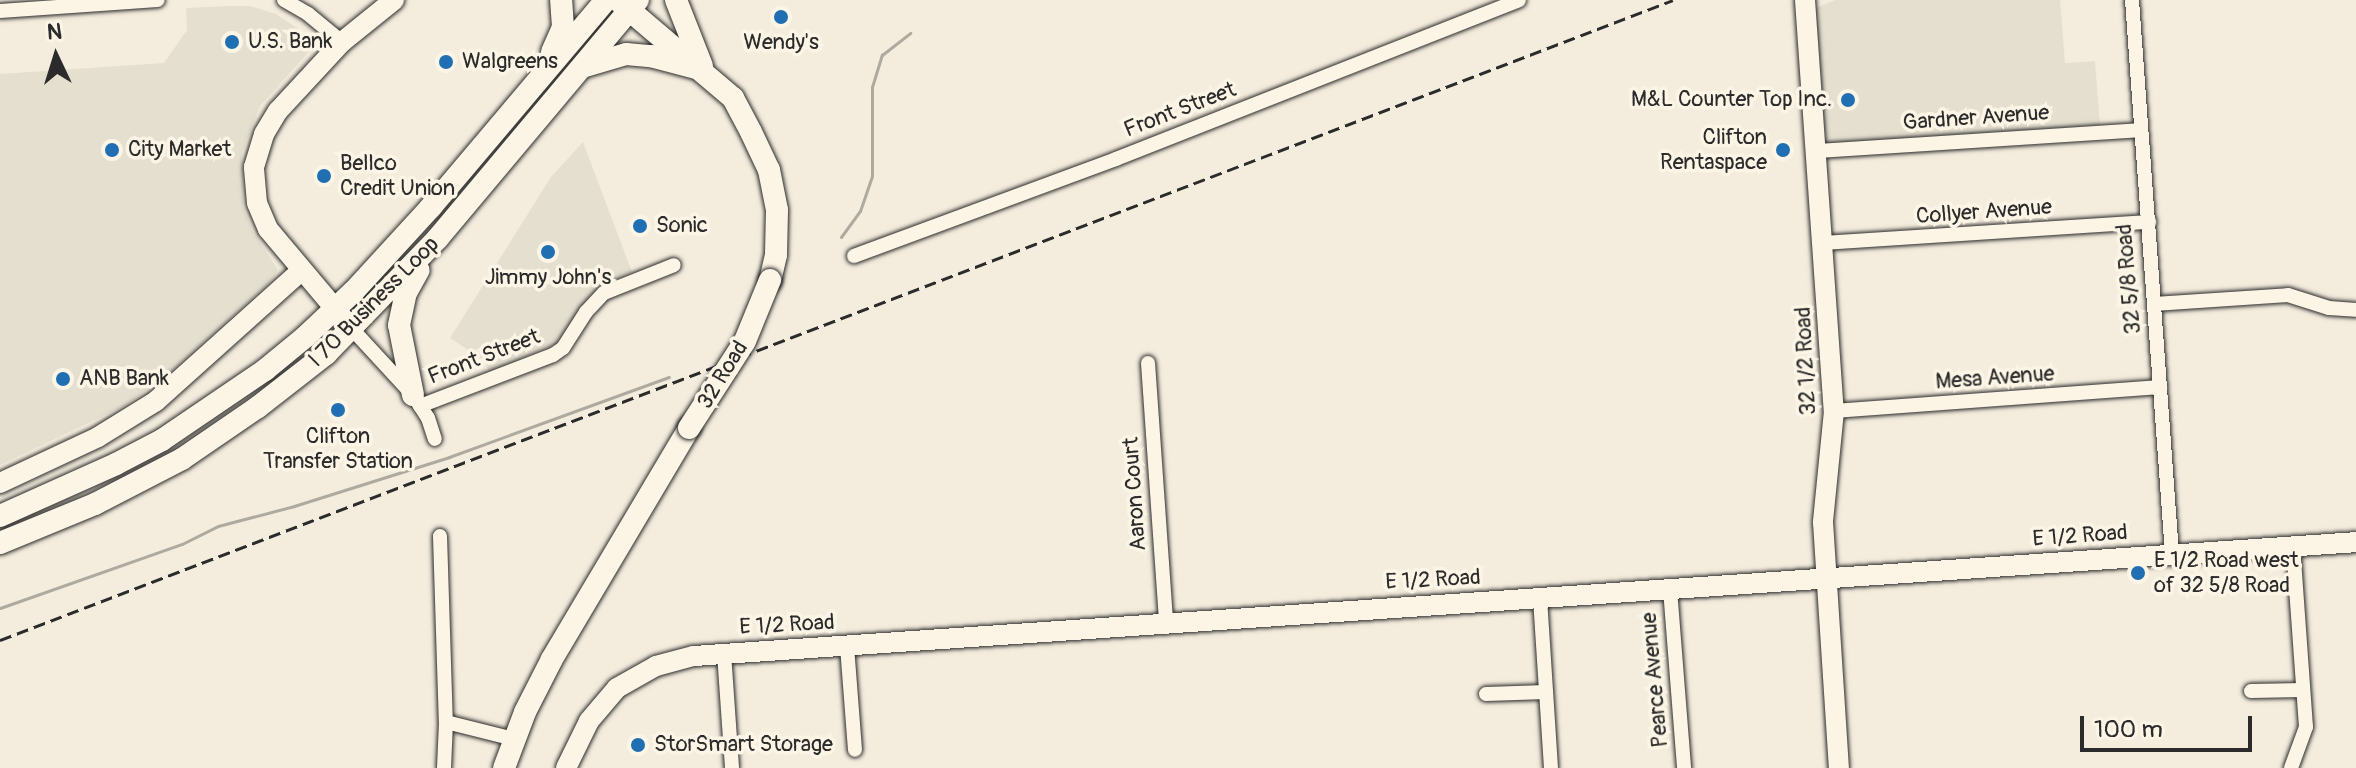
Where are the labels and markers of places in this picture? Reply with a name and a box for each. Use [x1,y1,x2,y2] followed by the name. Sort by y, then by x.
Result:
[772,8,790,26] marker: Wendy's
[248,29,332,55] place label: U.S. Bank
[743,30,819,56] place label: Wendy's
[223,33,241,51] marker: U.S. Bank
[462,49,558,75] place label: Walgreens
[437,53,455,71] marker: Walgreens
[1631,87,1832,113] place label: M&L Counter Top Inc.
[1839,91,1857,109] marker: M&L Counter Top Inc.
[1660,124,1767,176] place label: Clifton Rentaspace
[128,137,231,163] place label: City Market
[103,141,121,159] marker: City Market
[1774,141,1792,159] marker: Clifton Rentaspace
[340,150,455,202] place label: Bellco Credit Union
[315,167,333,185] marker: Bellco Credit Union
[656,213,708,239] place label: Sonic
[631,217,649,235] marker: Sonic
[539,243,557,261] marker: Jimmy John's
[485,265,611,291] place label: Jimmy John's
[79,366,169,392] place label: ANB Bank
[54,370,72,388] marker: ANB Bank
[329,401,347,419] marker: Clifton Transfer Station
[263,423,413,474] place label: Clifton Transfer Station
[2154,547,2299,598] place label: E 1/2 Road west of 32 5/8 Road
[2129,564,2147,582] marker: E 1/2 Road west of 32 5/8 Road
[654,732,833,758] place label: StorSmart Storage
[629,736,647,754] marker: StorSmart Storage

